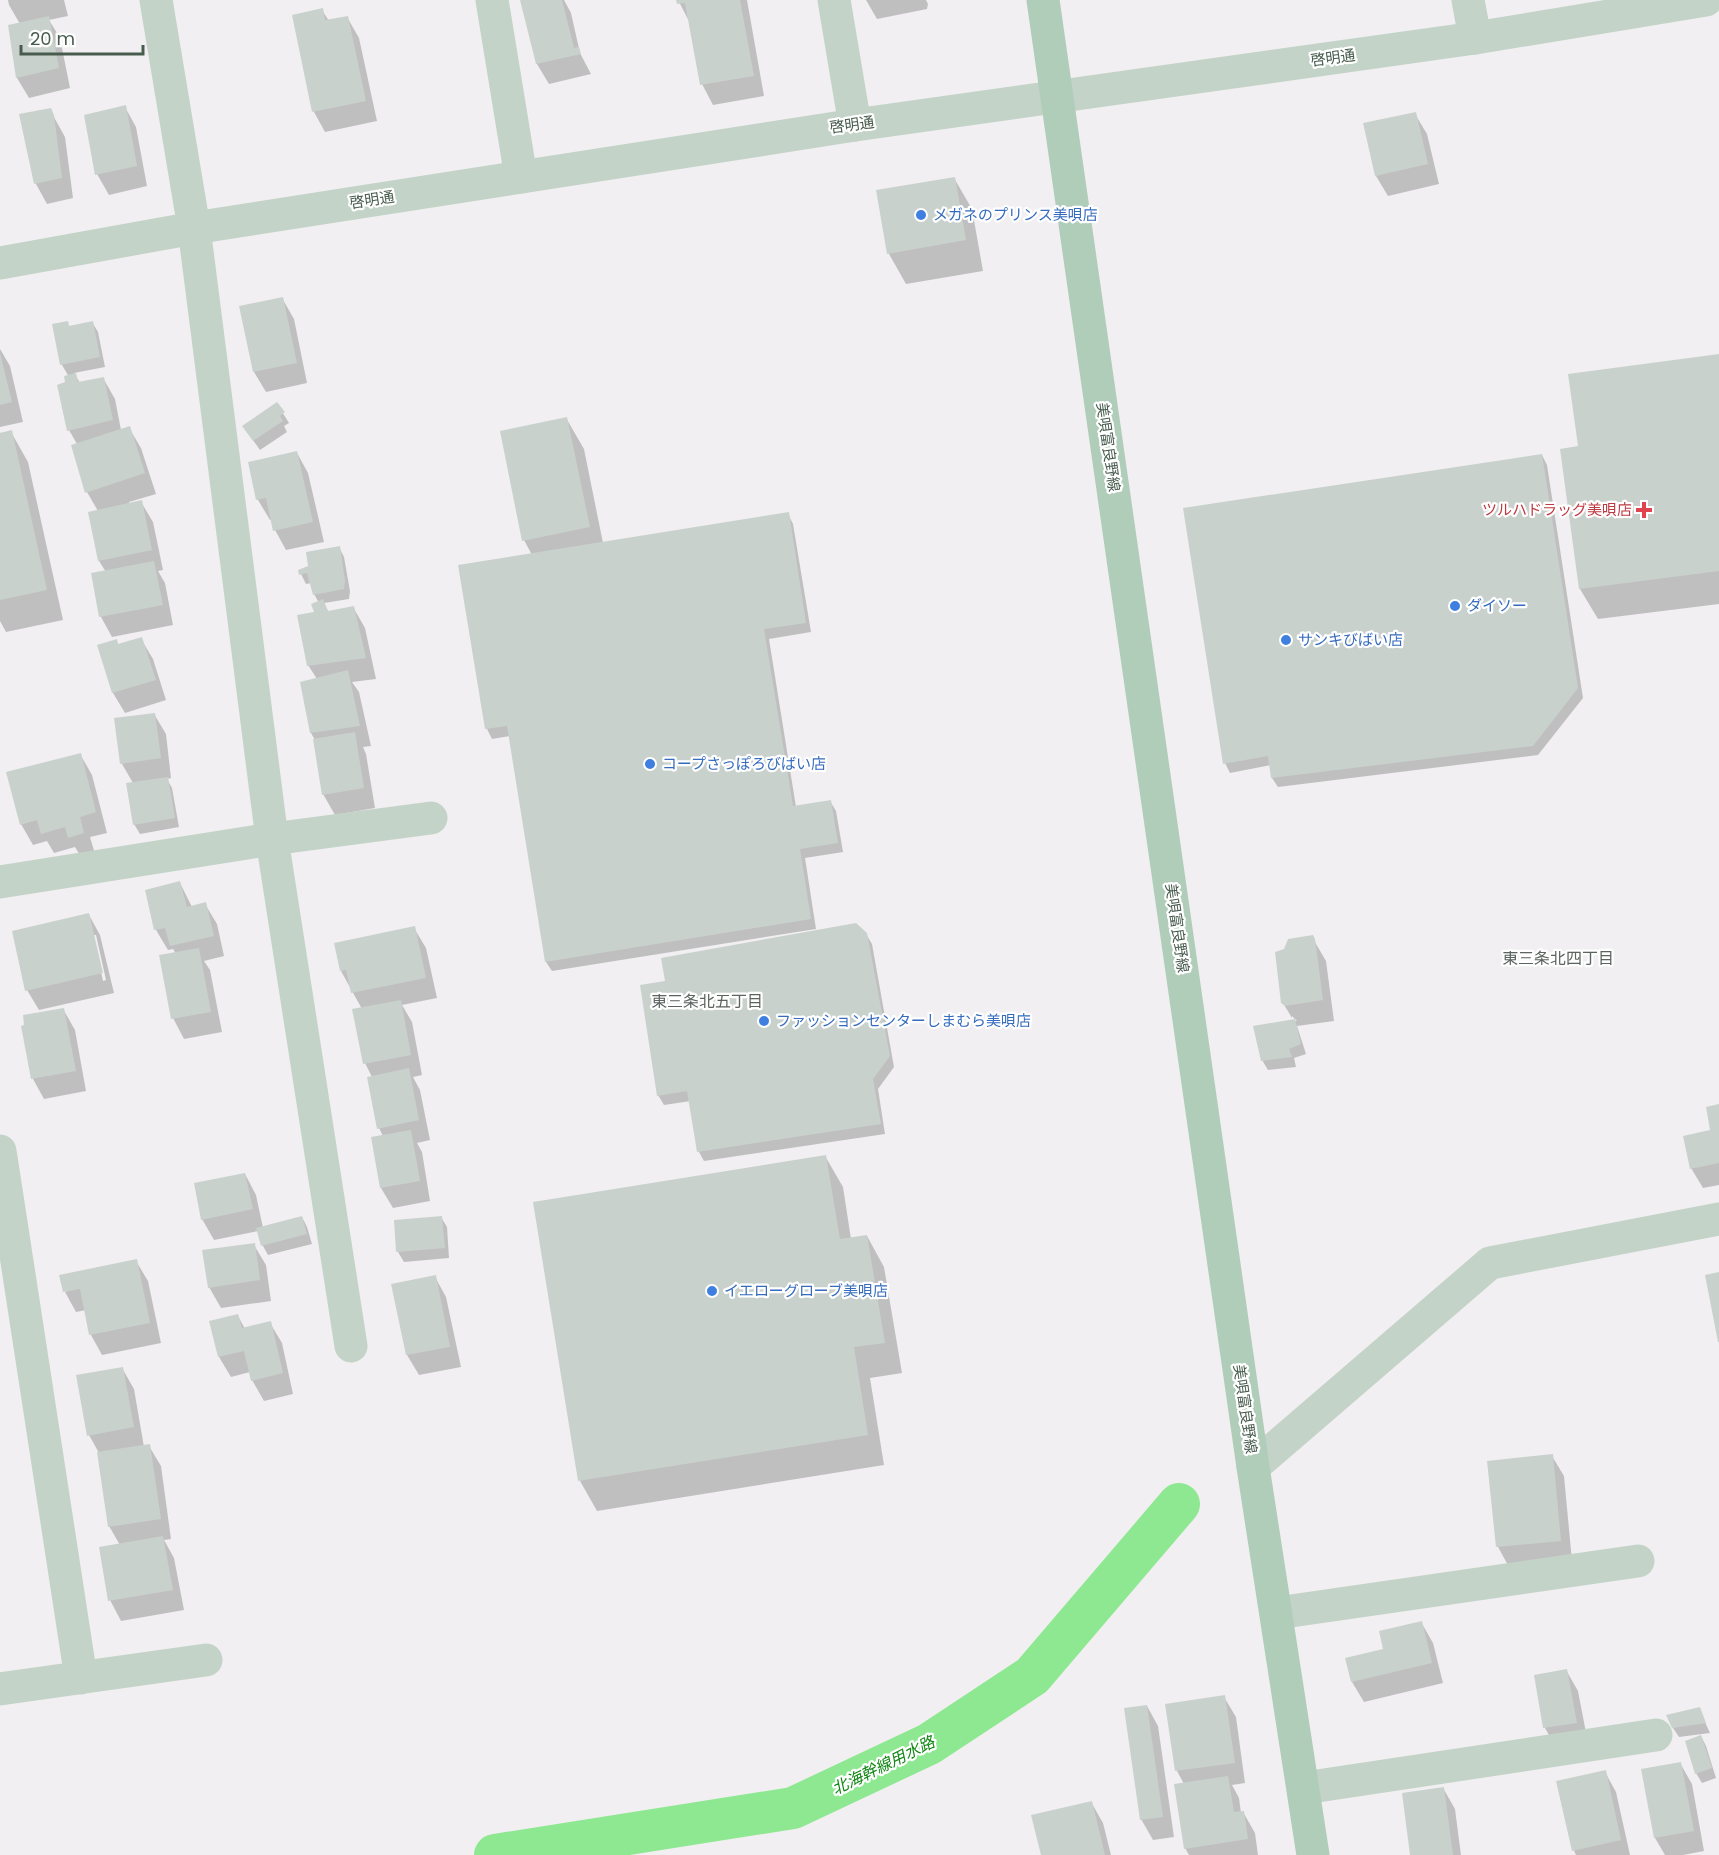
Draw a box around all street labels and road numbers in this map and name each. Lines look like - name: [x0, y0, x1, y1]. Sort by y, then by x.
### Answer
- street label: 啓明通: [1309, 44, 1357, 71]
- street label: 啓明通: [828, 111, 876, 138]
- street label: 啓明通: [348, 186, 396, 213]
- street label: 美唄富良野線: [1092, 401, 1125, 493]
- street label: 美唄富良野線: [1161, 882, 1194, 974]
- street label: 美唄富良野線: [1229, 1363, 1262, 1455]

